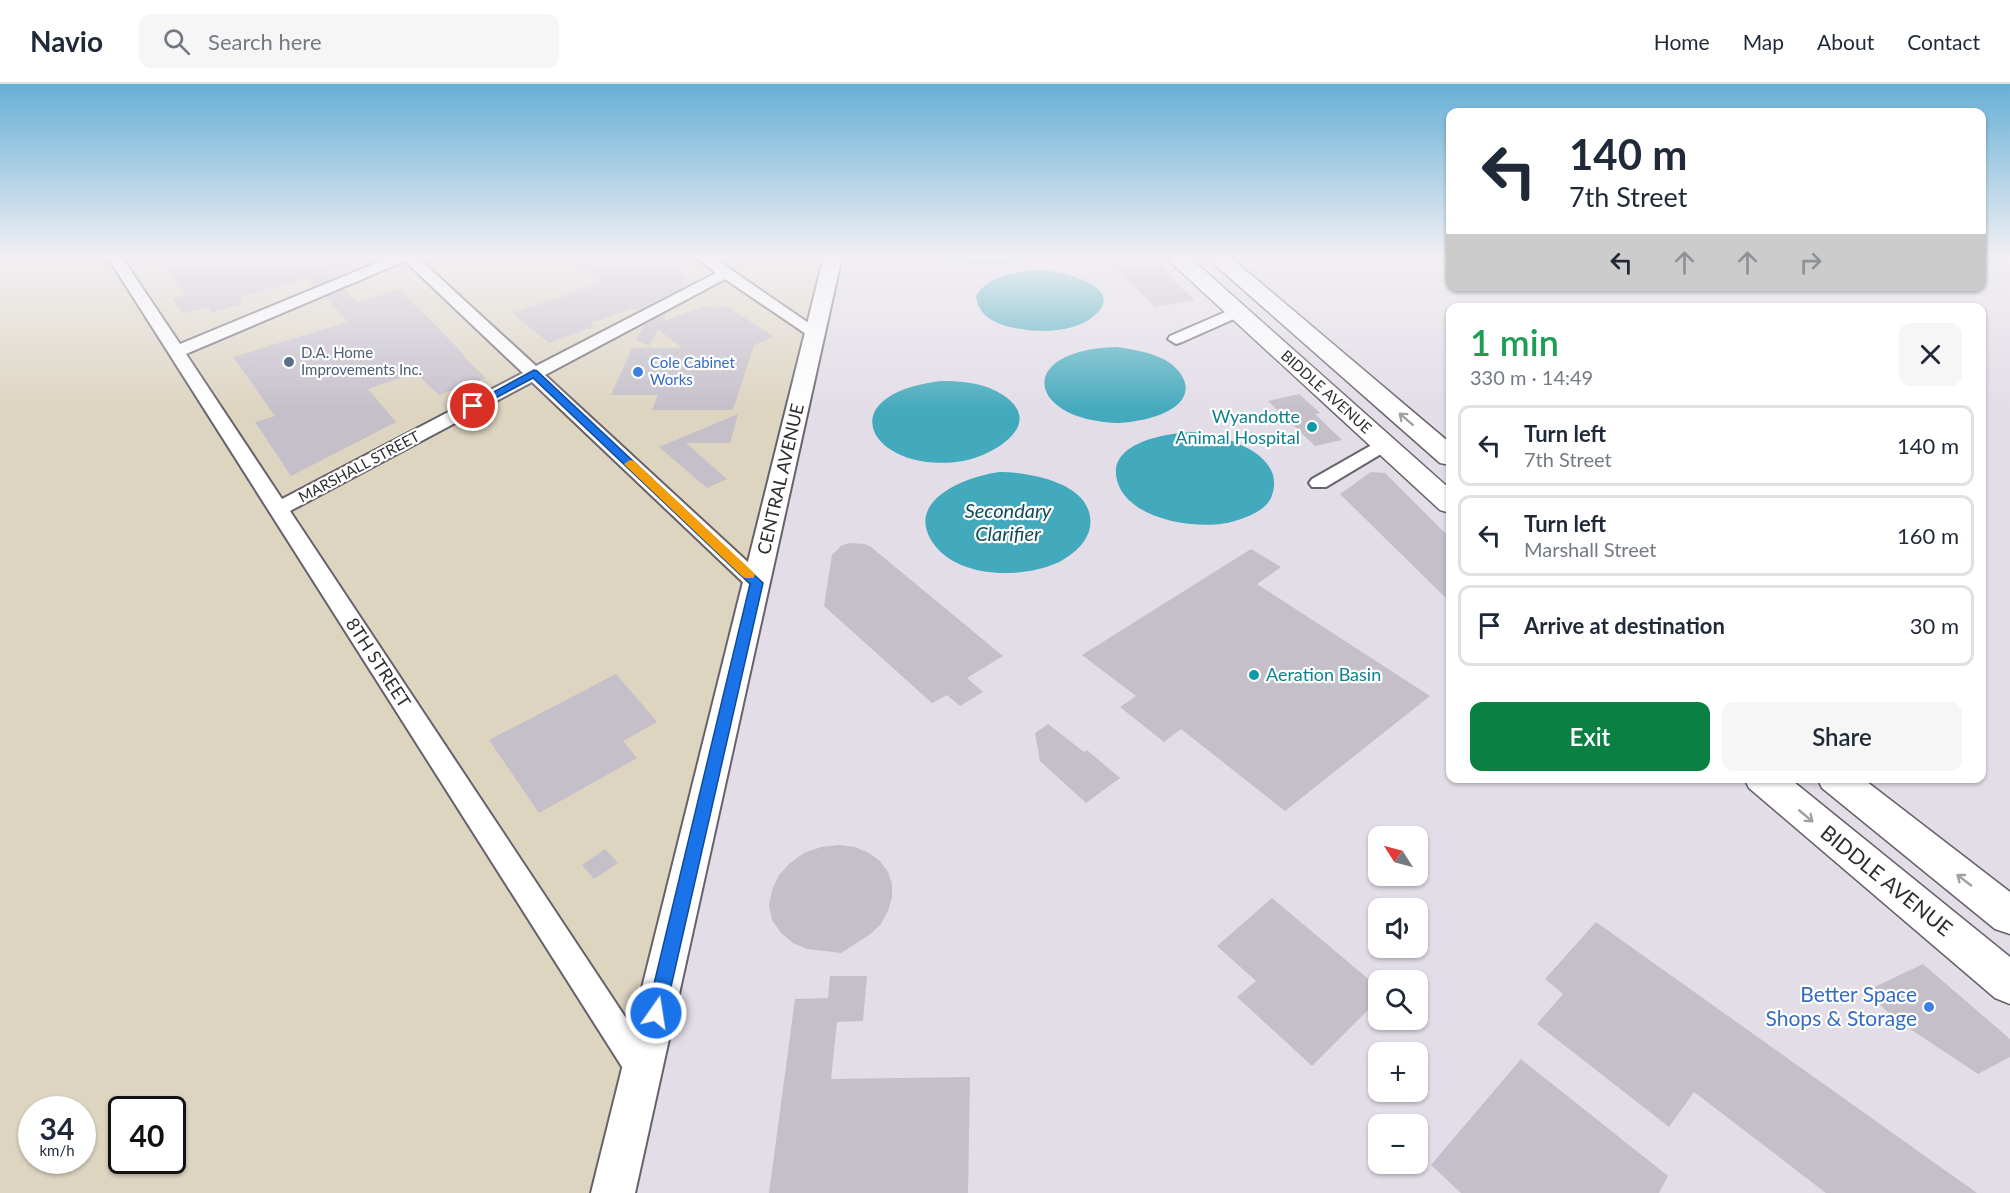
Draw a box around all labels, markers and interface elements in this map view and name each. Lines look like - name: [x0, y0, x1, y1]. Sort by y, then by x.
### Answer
- search box: [139, 14, 559, 68]
- text: Navio: [30, 24, 103, 58]
- icon: search: [160, 25, 193, 58]
- text: Search here: [208, 28, 322, 55]
- text: Home: [1654, 29, 1710, 54]
- text: Map: [1743, 29, 1784, 54]
- text: About: [1817, 29, 1874, 54]
- text: Contact: [1907, 29, 1980, 54]
- text: 140 m: [1569, 129, 1687, 179]
- icon: left: [1470, 132, 1548, 210]
- text: 7th Street: [1569, 180, 1687, 213]
- icon: left: [1605, 246, 1638, 279]
- icon: ahead: [1668, 246, 1701, 279]
- icon: ahead: [1731, 246, 1764, 279]
- icon: right: [1794, 246, 1827, 279]
- text: 1 min: [1470, 320, 1559, 364]
- button: close: [1899, 323, 1962, 386]
- place label: D.A. Home Improvements Inc.: [301, 343, 422, 378]
- street label: BIDDLE AVENUE: [1278, 346, 1376, 437]
- place label: Cole Cabinet Works: [650, 353, 735, 388]
- marker: D.A. Home Improvements Inc.: [282, 355, 296, 369]
- marker: Cole Cabinet Works: [631, 365, 645, 379]
- text: 330 m · 14:49: [1470, 365, 1593, 389]
- pin: [447, 380, 498, 431]
- icon: arrive: [456, 389, 489, 422]
- street label: CENTRAL AVENUE: [752, 401, 808, 556]
- place label: Wyandotte Animal Hospital: [1175, 405, 1300, 448]
- one-way arrow: [1399, 412, 1414, 426]
- marker: Wyandotte Animal Hospital: [1305, 420, 1319, 434]
- text: Turn left: [1524, 420, 1606, 447]
- street label: MARSHALL STREET: [295, 427, 422, 506]
- icon: left: [1473, 429, 1506, 462]
- text: 140 m: [1897, 432, 1959, 459]
- text: 7th Street: [1524, 447, 1612, 471]
- water label: Secondary Clarifier: [965, 498, 1052, 545]
- text: Turn left: [1524, 510, 1606, 537]
- icon: left: [1473, 519, 1506, 552]
- text: 160 m: [1897, 522, 1959, 549]
- text: Marshall Street: [1524, 537, 1656, 561]
- icon: arrive: [1473, 609, 1506, 642]
- text: Arrive at destination: [1524, 612, 1725, 639]
- text: 30 m: [1910, 612, 1959, 639]
- street label: 8TH STREET: [342, 613, 416, 712]
- place label: Aeration Basin: [1266, 663, 1381, 685]
- marker: Aeration Basin: [1247, 668, 1261, 682]
- button: Exit: [1470, 702, 1710, 771]
- button: Share: [1722, 702, 1962, 771]
- one-way arrow: [1798, 810, 1814, 823]
- street label: BIDDLE AVENUE: [1816, 819, 1958, 941]
- north arrow: [1368, 826, 1428, 886]
- map controls: [1368, 826, 1428, 1174]
- one-way arrow: [1956, 874, 1972, 887]
- button: sound: [1368, 898, 1428, 958]
- button: search: [1368, 970, 1428, 1030]
- position arrow: [624, 981, 688, 1045]
- place label: Better Space Shops & Storage: [1766, 981, 1917, 1030]
- marker: Better Space Shops & Storage: [1922, 1000, 1936, 1014]
- button: +: [1368, 1042, 1428, 1102]
- speed limit sign: 40: [108, 1096, 186, 1174]
- text: 34: [40, 1110, 74, 1146]
- button: −: [1368, 1114, 1428, 1174]
- text: km/h: [39, 1141, 75, 1159]

